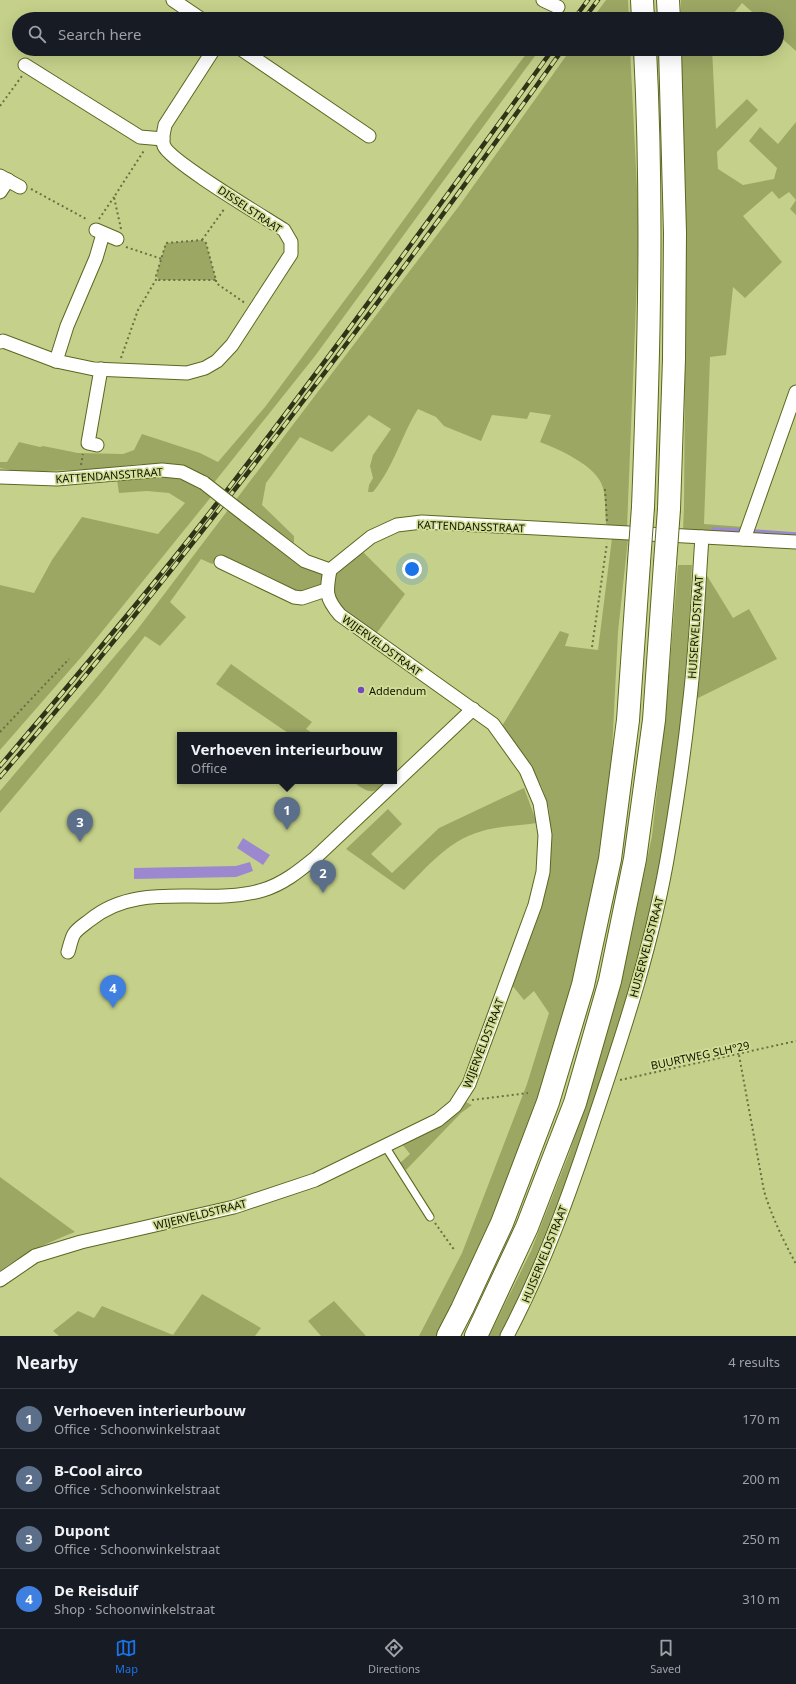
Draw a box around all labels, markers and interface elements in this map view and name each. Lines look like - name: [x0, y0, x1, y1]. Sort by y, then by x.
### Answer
- search box: [12, 12, 784, 56]
- icon: search: [26, 23, 48, 45]
- text: Search here: [58, 24, 141, 44]
- street label: DISSELSTRAAT: [215, 182, 285, 236]
- street label: KATTENDANSSTRAAT: [55, 464, 163, 486]
- street label: KATTENDANSSTRAAT: [417, 517, 525, 535]
- your location: [402, 559, 422, 579]
- street label: HUISERVELDSTRAAT: [684, 575, 706, 679]
- street label: WIJERVELDSTRAAT: [339, 611, 425, 679]
- place label: Addendum: [369, 683, 426, 698]
- marker: Addendum: [356, 685, 366, 695]
- popup: [177, 732, 397, 784]
- text: Verhoeven interieurbouw: [191, 739, 383, 759]
- text: Office: [191, 759, 227, 777]
- pin: 1: [274, 797, 300, 830]
- pin: 3: [67, 809, 93, 842]
- pin: 2: [310, 860, 336, 893]
- street label: HUISERVELDSTRAAT: [625, 895, 667, 999]
- pin: 4: [100, 975, 126, 1008]
- street label: WIJERVELDSTRAAT: [459, 996, 507, 1090]
- street label: BUURTWEG SLH°29: [649, 1037, 751, 1073]
- street label: WIJERVELDSTRAAT: [152, 1195, 248, 1233]
- street label: HUISERVELDSTRAAT: [518, 1203, 570, 1305]
- text: Nearby: [16, 1351, 78, 1374]
- text: 4 results: [728, 1353, 780, 1371]
- text: Verhoeven interieurbouw: [54, 1400, 246, 1420]
- text: 1: [25, 1410, 33, 1428]
- text: 170 m: [742, 1410, 780, 1428]
- text: Office · Schoonwinkelstraat: [54, 1420, 220, 1438]
- text: B-Cool airco: [54, 1460, 143, 1480]
- text: 2: [25, 1470, 33, 1488]
- text: 200 m: [742, 1470, 780, 1488]
- text: Office · Schoonwinkelstraat: [54, 1480, 220, 1498]
- text: Dupont: [54, 1520, 110, 1540]
- text: 3: [25, 1530, 33, 1548]
- text: 250 m: [742, 1530, 780, 1548]
- text: Office · Schoonwinkelstraat: [54, 1540, 220, 1558]
- text: De Reisduif: [54, 1580, 138, 1600]
- text: 4: [25, 1590, 33, 1608]
- text: 310 m: [742, 1590, 780, 1608]
- text: Shop · Schoonwinkelstraat: [54, 1600, 215, 1618]
- tab: Map: [115, 1637, 138, 1676]
- tab: Directions: [368, 1637, 420, 1676]
- tab: Saved: [650, 1637, 681, 1676]

